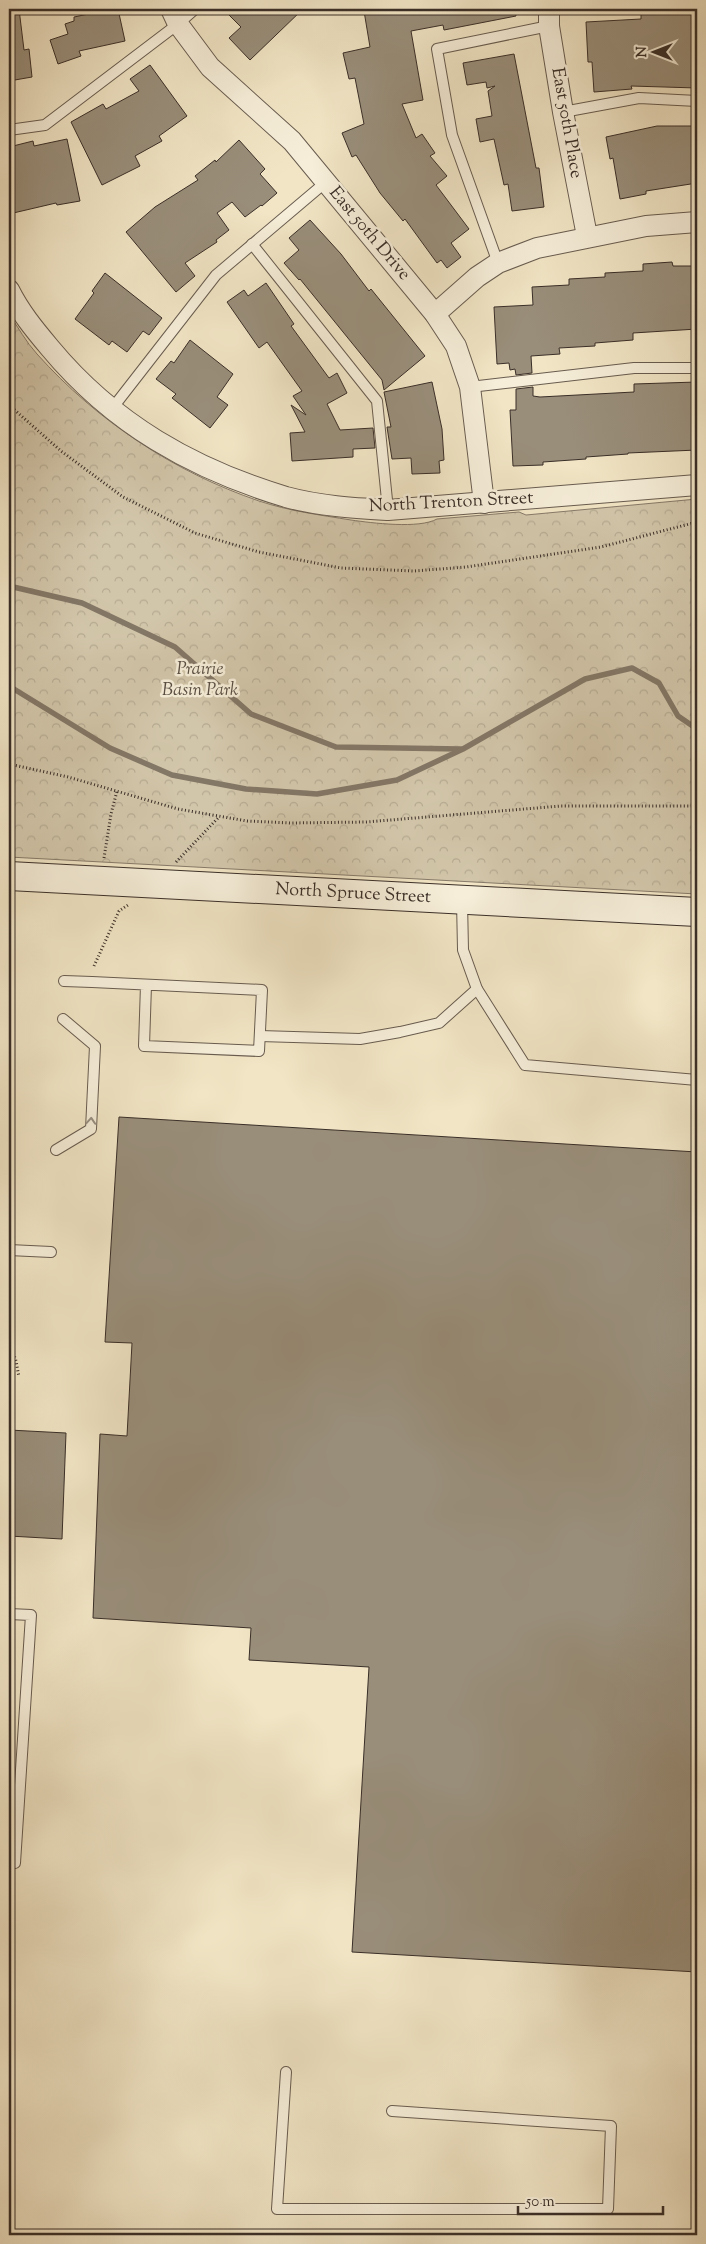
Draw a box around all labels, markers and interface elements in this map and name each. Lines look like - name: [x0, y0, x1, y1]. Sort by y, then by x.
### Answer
- north arrow: [628, 28, 678, 78]
- text: N: [633, 46, 653, 58]
- street label: East 50th Place: [543, 66, 589, 180]
- street label: East 50th Drive: [322, 181, 416, 287]
- street label: North Trenton Street: [368, 486, 534, 520]
- park label: Prairie Basin Park: [162, 657, 238, 704]
- street label: North Spruce Street: [274, 877, 432, 911]
- one-way arrow: [86, 1116, 97, 1124]
- scale bar: [518, 2184, 664, 2216]
- text: 50 m: [525, 2192, 555, 2213]

